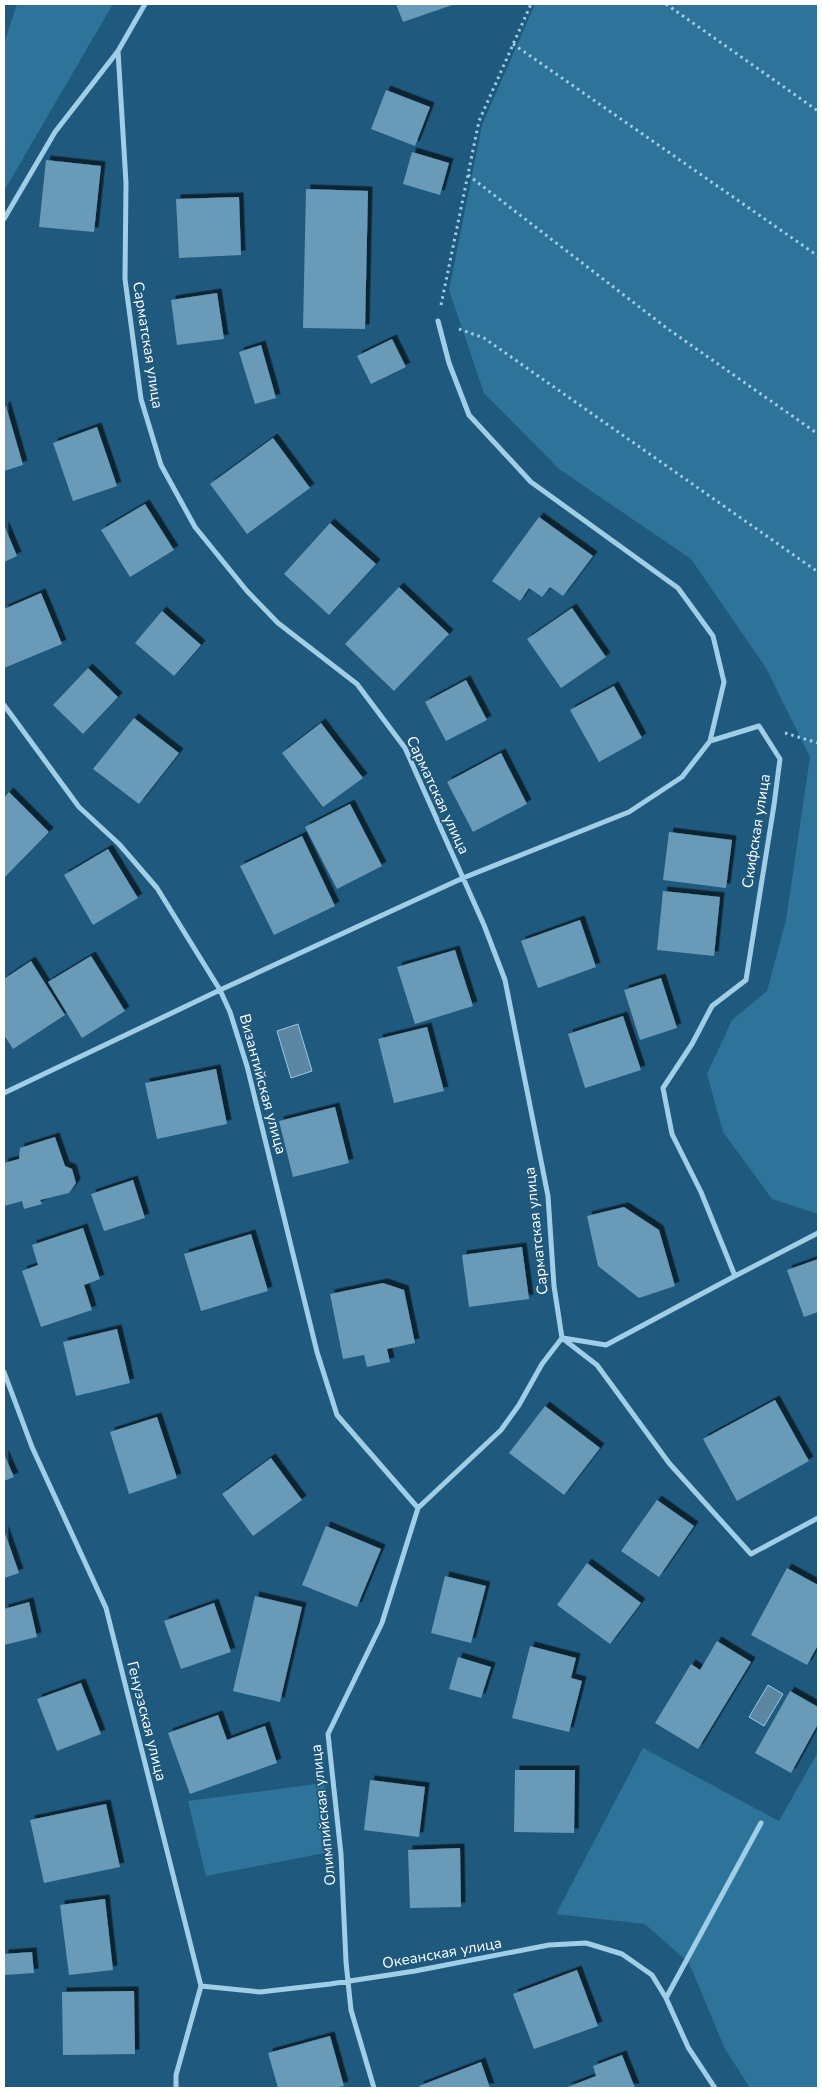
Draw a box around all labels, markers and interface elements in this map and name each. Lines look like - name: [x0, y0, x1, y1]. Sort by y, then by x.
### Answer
- street label: Сарматская улица: [128, 280, 168, 410]
- street label: Сарматская улица: [402, 733, 474, 857]
- street label: Скифская улица: [737, 772, 775, 890]
- street label: Византийская улица: [235, 1012, 291, 1156]
- street label: Сарматская улица: [519, 1166, 553, 1296]
- street label: Генуэзская улица: [122, 1659, 172, 1783]
- street label: Олимпийская улица: [306, 1743, 340, 1887]
- street label: Океанская улица: [381, 1933, 503, 1973]

